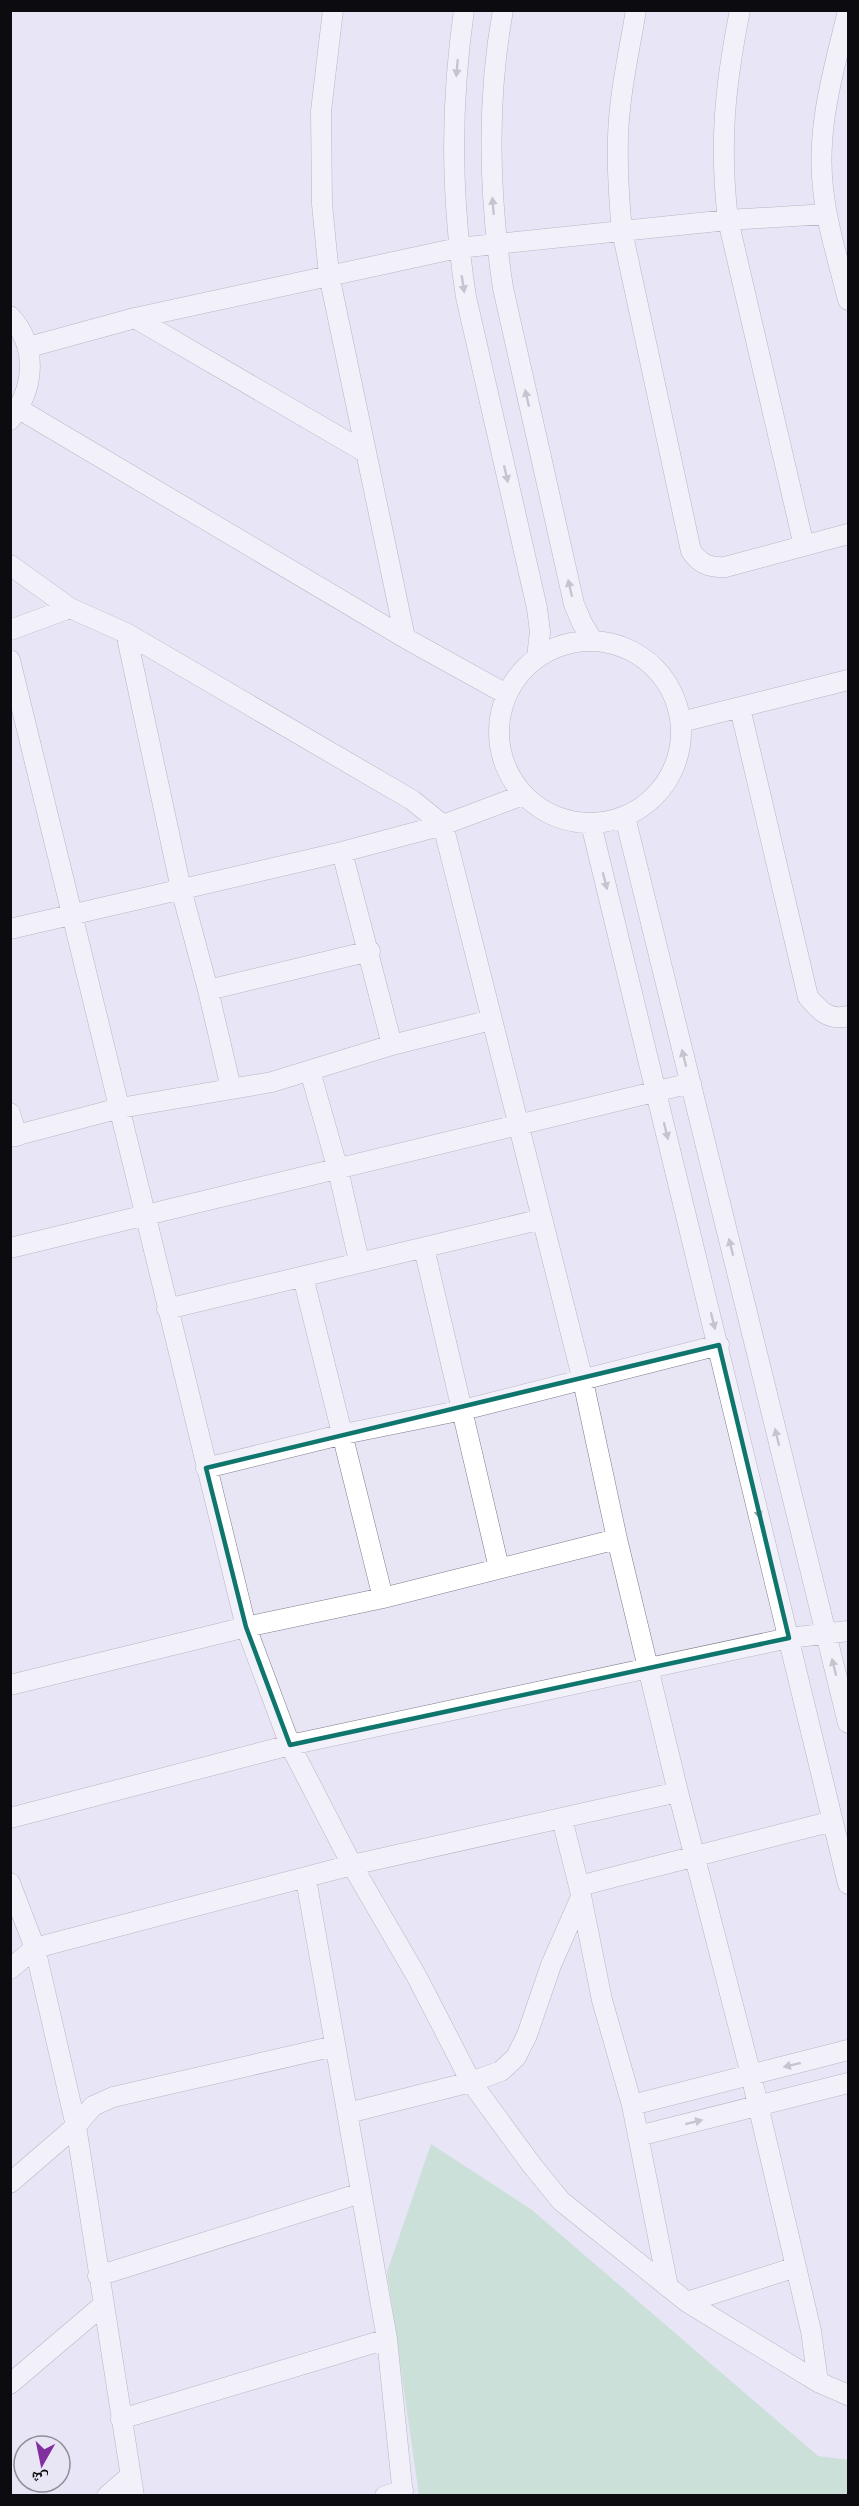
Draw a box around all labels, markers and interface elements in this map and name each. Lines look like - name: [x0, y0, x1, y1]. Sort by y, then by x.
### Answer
- one-way arrow: [452, 59, 462, 78]
- one-way arrow: [488, 197, 497, 216]
- one-way arrow: [459, 274, 468, 293]
- one-way arrow: [522, 388, 532, 407]
- one-way arrow: [502, 465, 512, 483]
- one-way arrow: [565, 579, 575, 597]
- one-way arrow: [600, 872, 610, 890]
- one-way arrow: [679, 1049, 689, 1067]
- one-way arrow: [662, 1122, 672, 1141]
- one-way arrow: [725, 1238, 735, 1256]
- one-way arrow: [708, 1312, 718, 1330]
- one-way arrow: [772, 1427, 782, 1446]
- one-way arrow: [754, 1501, 764, 1520]
- one-way arrow: [829, 1657, 839, 1676]
- one-way arrow: [783, 2060, 801, 2070]
- one-way arrow: [685, 2117, 704, 2127]
- north arrow: [12, 2434, 72, 2494]
- text: ش: [30, 2468, 50, 2489]

